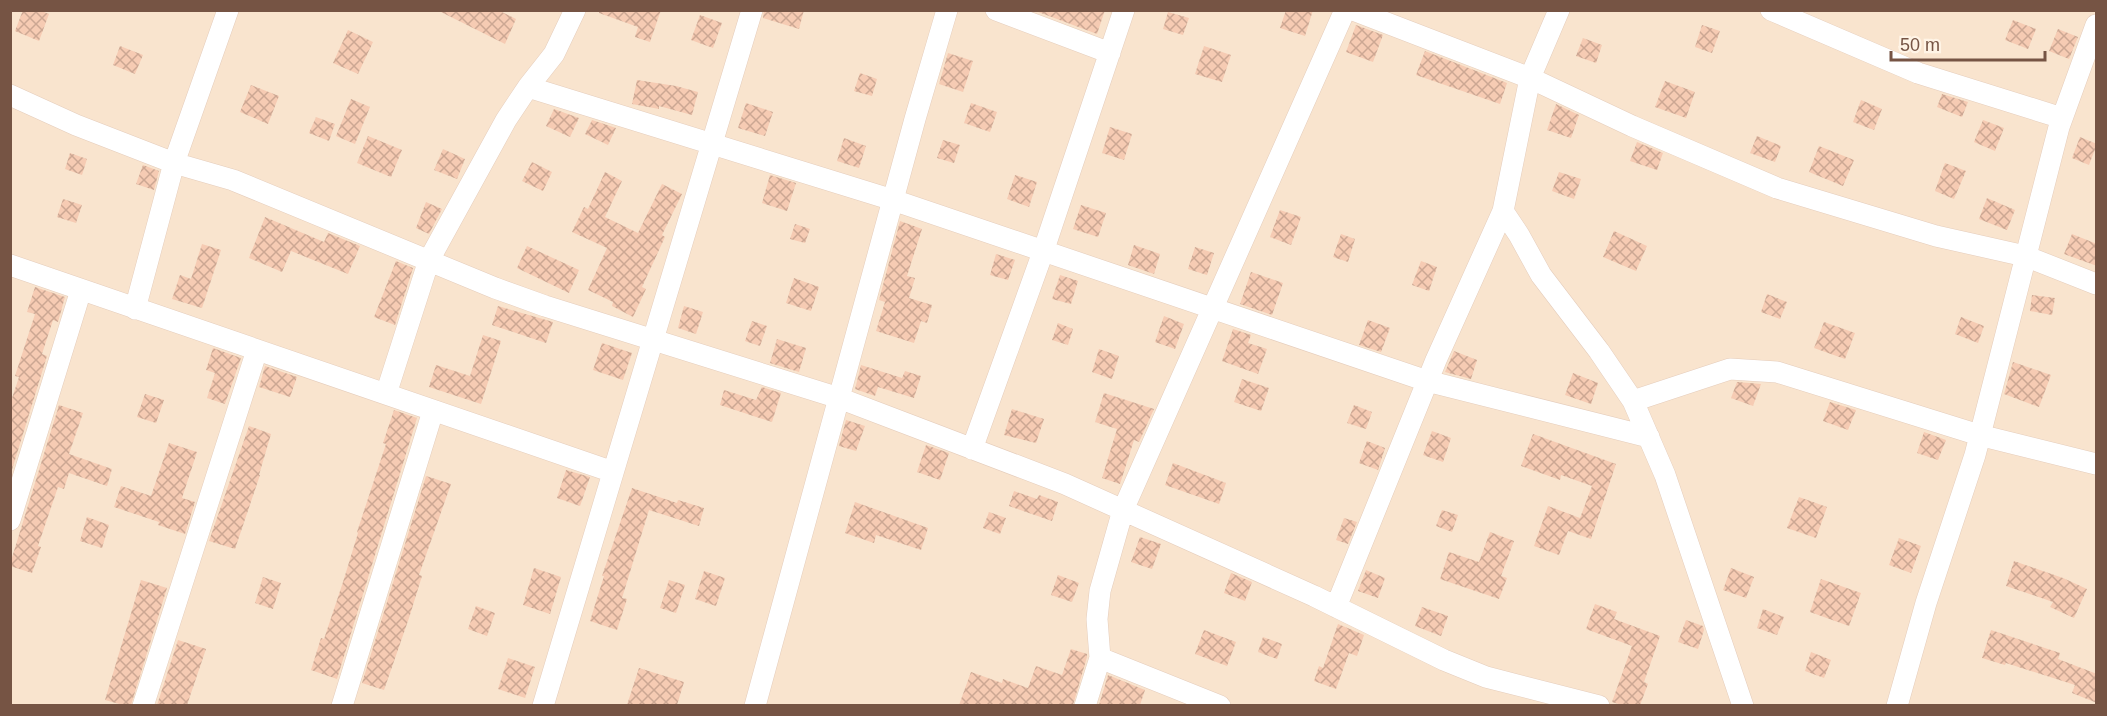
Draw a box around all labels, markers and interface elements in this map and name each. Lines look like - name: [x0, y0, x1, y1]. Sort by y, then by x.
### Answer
- scale bar: [1891, 24, 2046, 62]
- text: 50 m: [1900, 35, 1940, 55]

